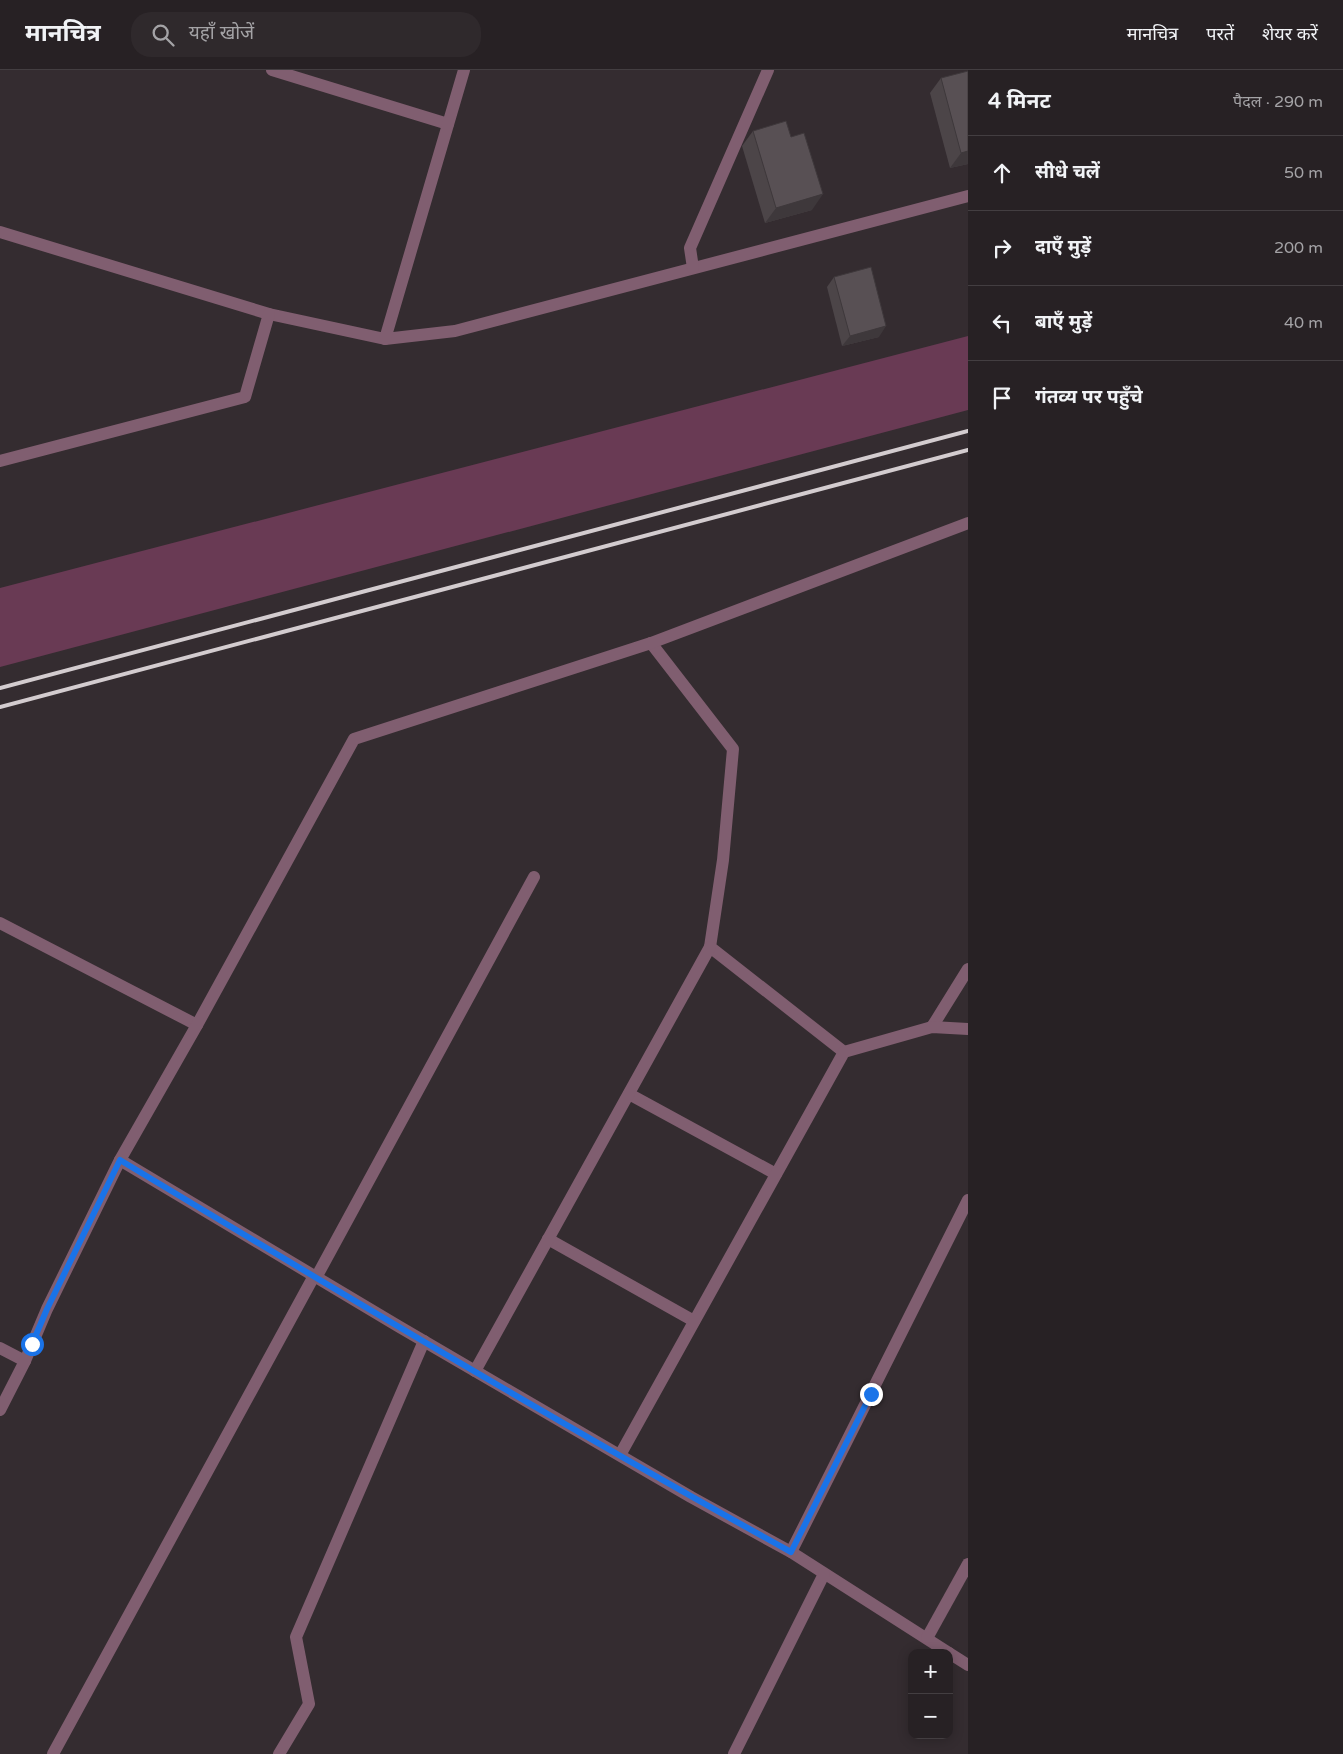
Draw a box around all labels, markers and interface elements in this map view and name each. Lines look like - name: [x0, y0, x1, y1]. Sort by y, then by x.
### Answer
- search box: [131, 12, 481, 57]
- text: मानचित्र: [25, 19, 101, 48]
- icon: search: [149, 21, 177, 49]
- text: यहाँ खोजें: [189, 22, 254, 44]
- text: मानचित्र: [1127, 23, 1178, 45]
- text: परतें: [1206, 23, 1234, 45]
- text: शेयर करें: [1262, 23, 1318, 45]
- text: 4 मिनट: [988, 89, 1051, 114]
- text: पैदल · 290 m: [1233, 92, 1323, 112]
- icon: ahead: [988, 159, 1016, 187]
- text: सीधे चलें: [1035, 161, 1100, 183]
- text: 50 m: [1284, 163, 1323, 183]
- icon: right: [988, 234, 1016, 262]
- text: दाएँ मुड़ें: [1035, 236, 1091, 258]
- text: 200 m: [1274, 238, 1323, 258]
- icon: left: [988, 309, 1016, 337]
- text: बाएँ मुड़ें: [1035, 311, 1092, 333]
- text: 40 m: [1284, 313, 1323, 333]
- icon: arrive: [988, 384, 1016, 412]
- text: गंतव्य पर पहुँचे: [1035, 386, 1143, 408]
- route start: [21, 1333, 44, 1356]
- route end: [860, 1383, 883, 1406]
- map controls: [908, 1649, 953, 1739]
- button: +: [908, 1649, 953, 1694]
- button: −: [908, 1694, 953, 1739]

